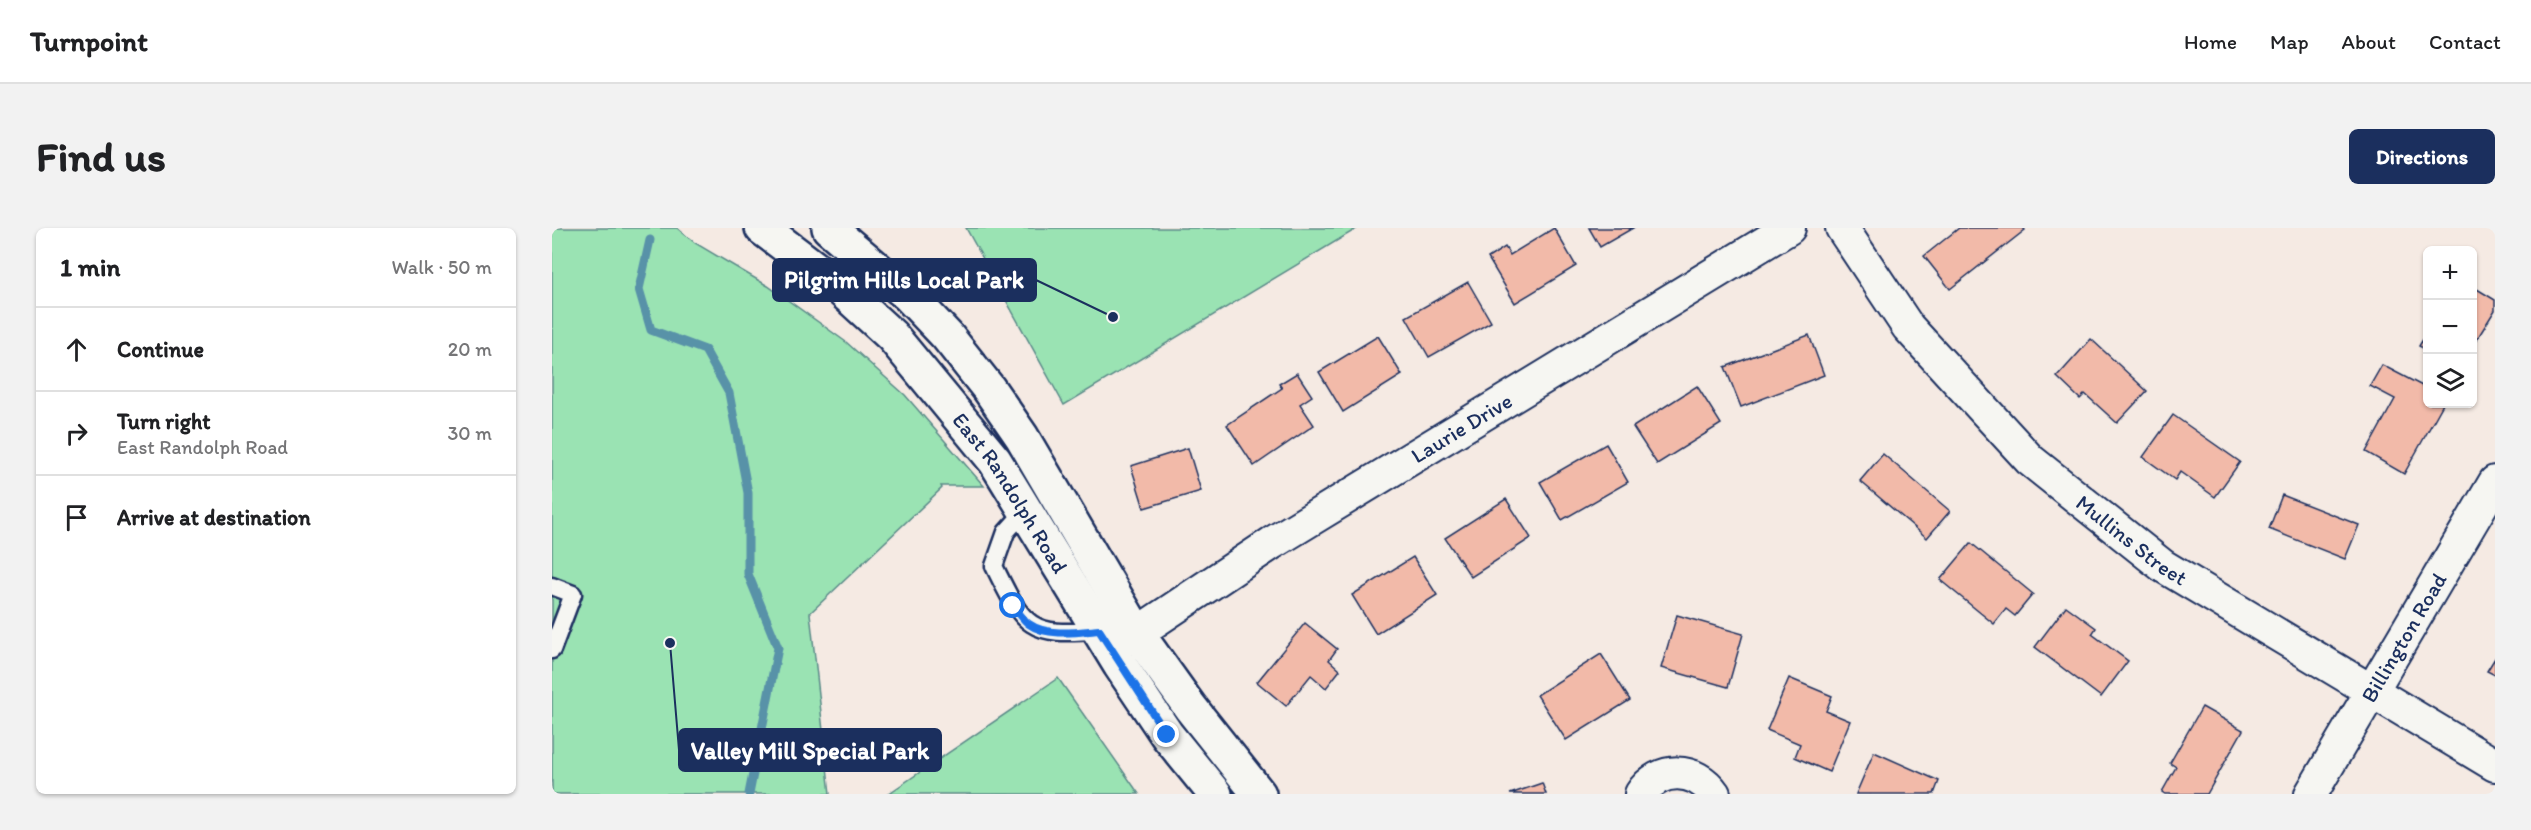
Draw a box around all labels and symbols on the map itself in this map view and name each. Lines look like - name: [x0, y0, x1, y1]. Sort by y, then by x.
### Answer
- callout: Pilgrim Hills Local Park: [773, 259, 1036, 301]
- text: Pilgrim Hills Local Park: [784, 265, 1025, 295]
- street label: Laurie Drive: [1406, 387, 1517, 469]
- street label: East Randolph Road: [947, 407, 1074, 578]
- street label: Mullins Street: [2071, 489, 2192, 591]
- street label: Billington Road: [2355, 567, 2452, 707]
- route start: [999, 592, 1025, 618]
- route end: [1153, 721, 1179, 747]
- callout: Valley Mill Special Park: [679, 729, 941, 771]
- text: Valley Mill Special Park: [691, 736, 930, 766]

